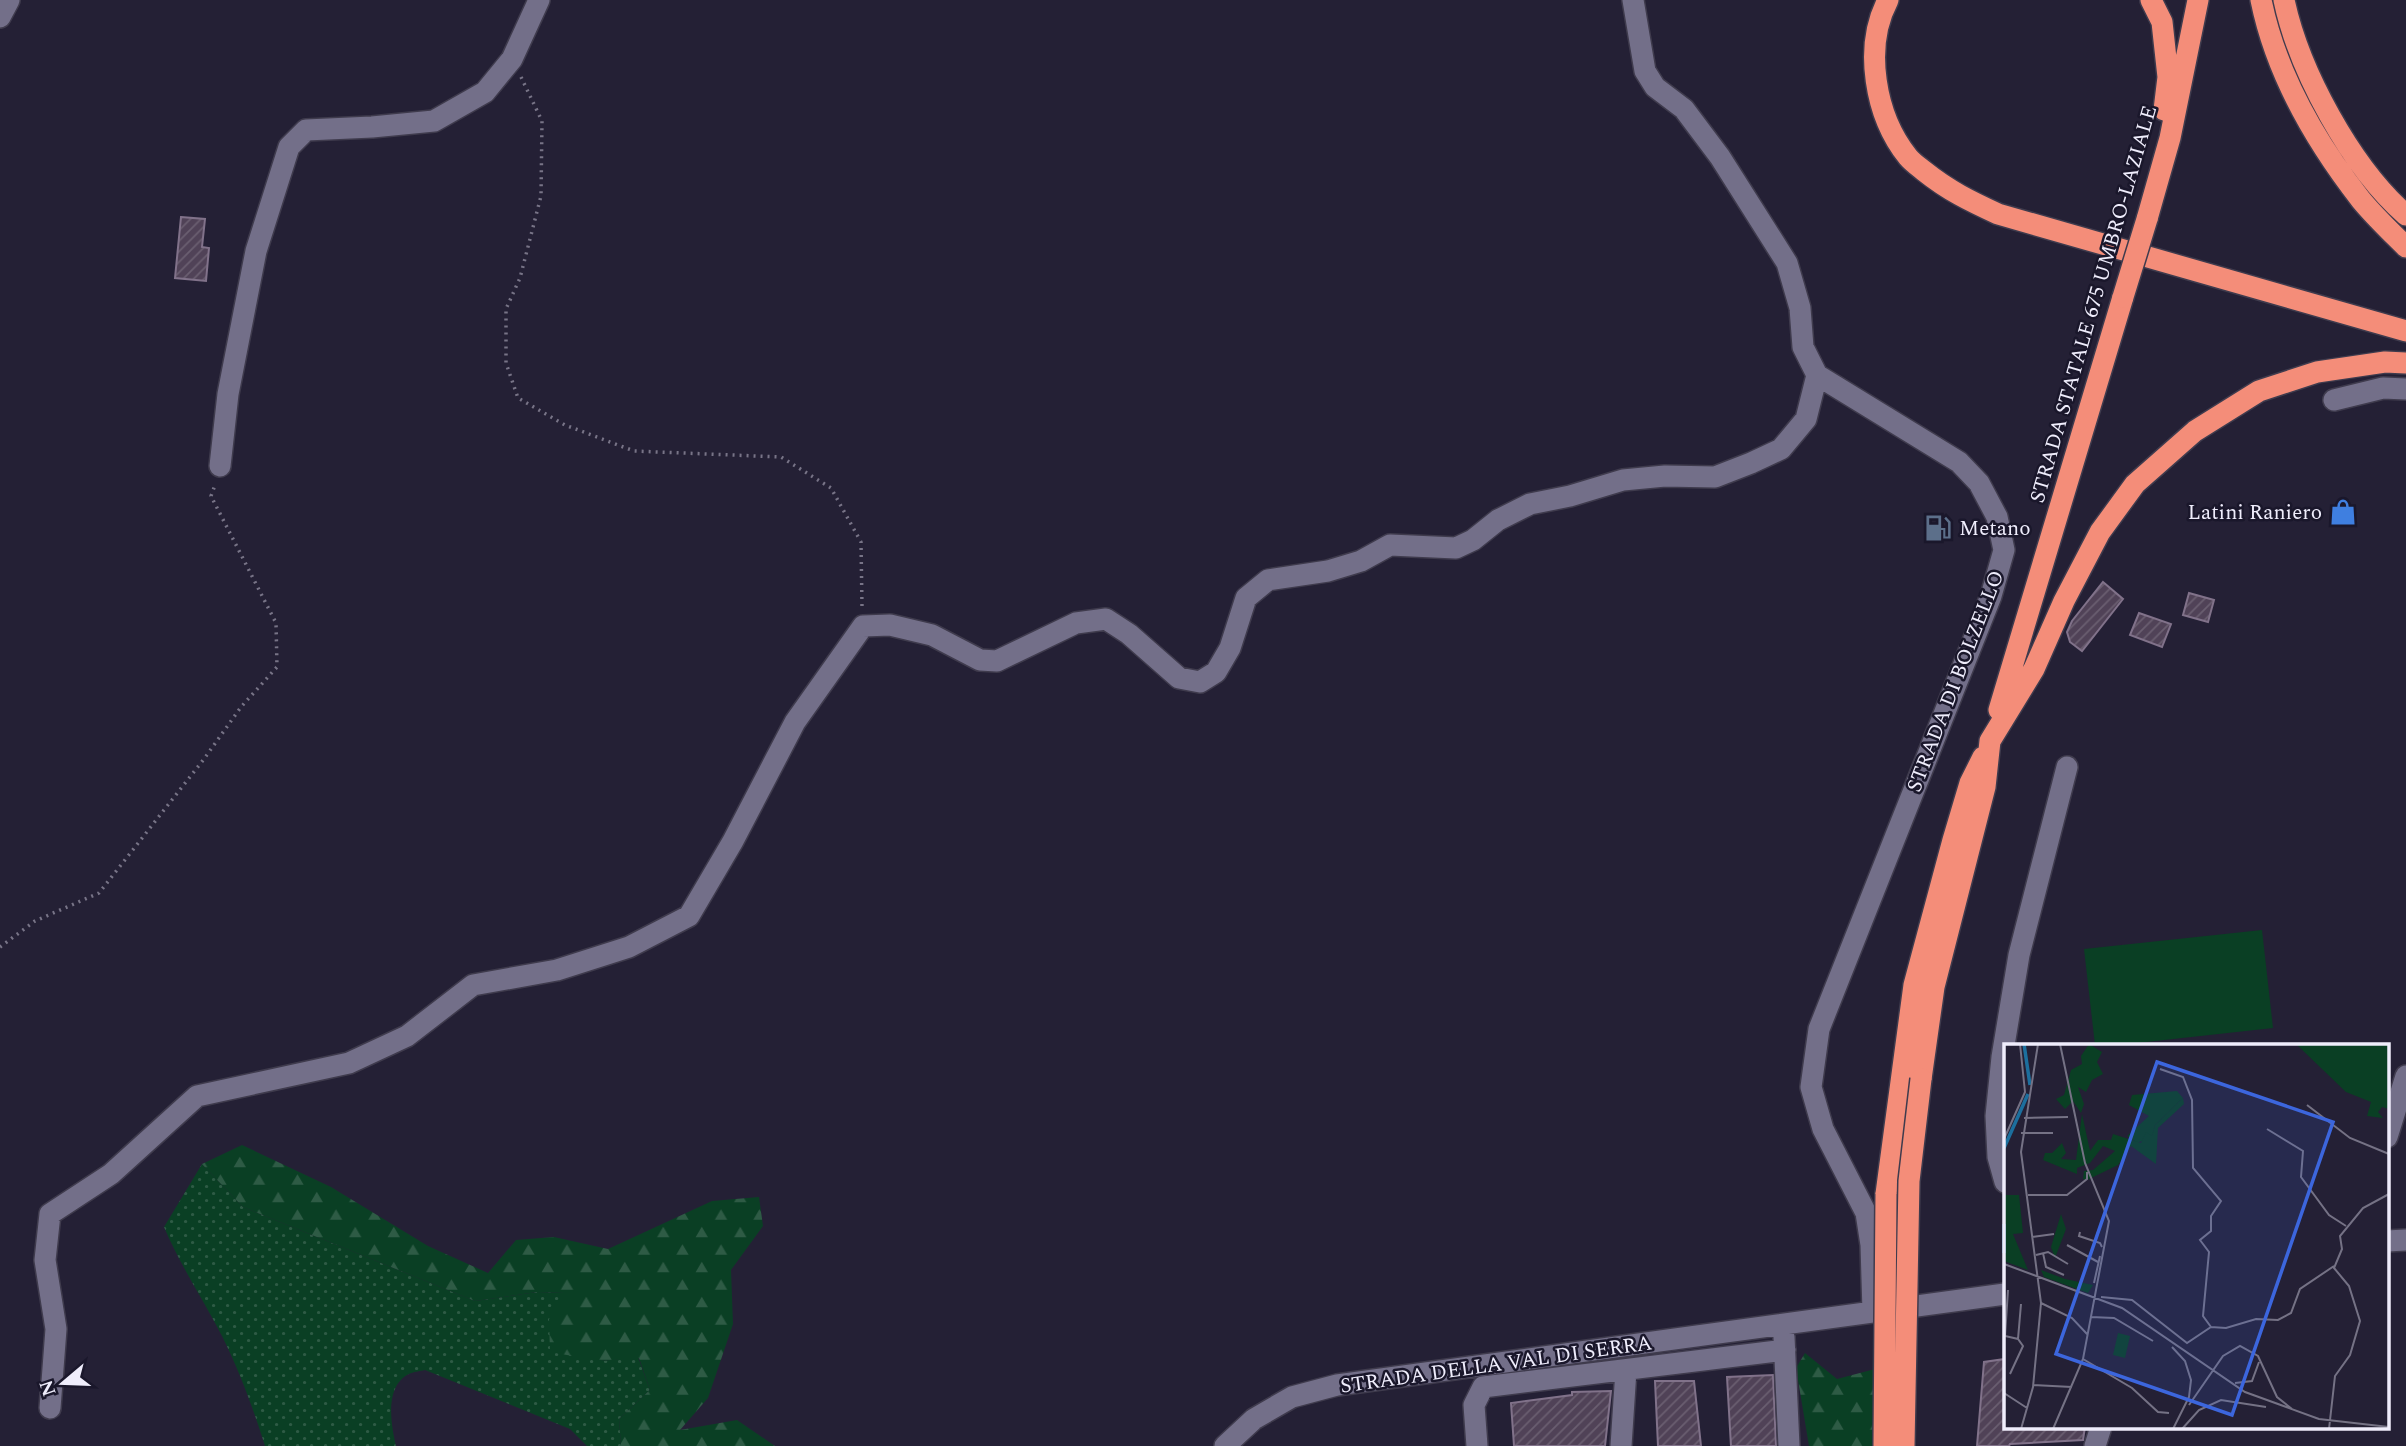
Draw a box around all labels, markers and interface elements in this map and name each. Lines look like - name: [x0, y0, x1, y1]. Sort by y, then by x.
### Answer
- street label: STRADA STATALE 675 UMBRO-LAZIALE: [2022, 102, 2166, 507]
- place label: Latini Raniero: [2188, 497, 2322, 529]
- shop icon: Latini Raniero: [2328, 497, 2358, 527]
- fuel station icon: Metano: [1923, 513, 1953, 543]
- place label: Metano: [1959, 513, 2031, 545]
- street label: STRADA DI BOLZELLO: [1899, 566, 2013, 797]
- inset map: [2004, 1044, 2388, 1428]
- street label: STRADA DELLA VAL DI SERRA: [1338, 1327, 1654, 1403]
- north arrow: [28, 1348, 98, 1418]
- text: N: [32, 1376, 65, 1400]

